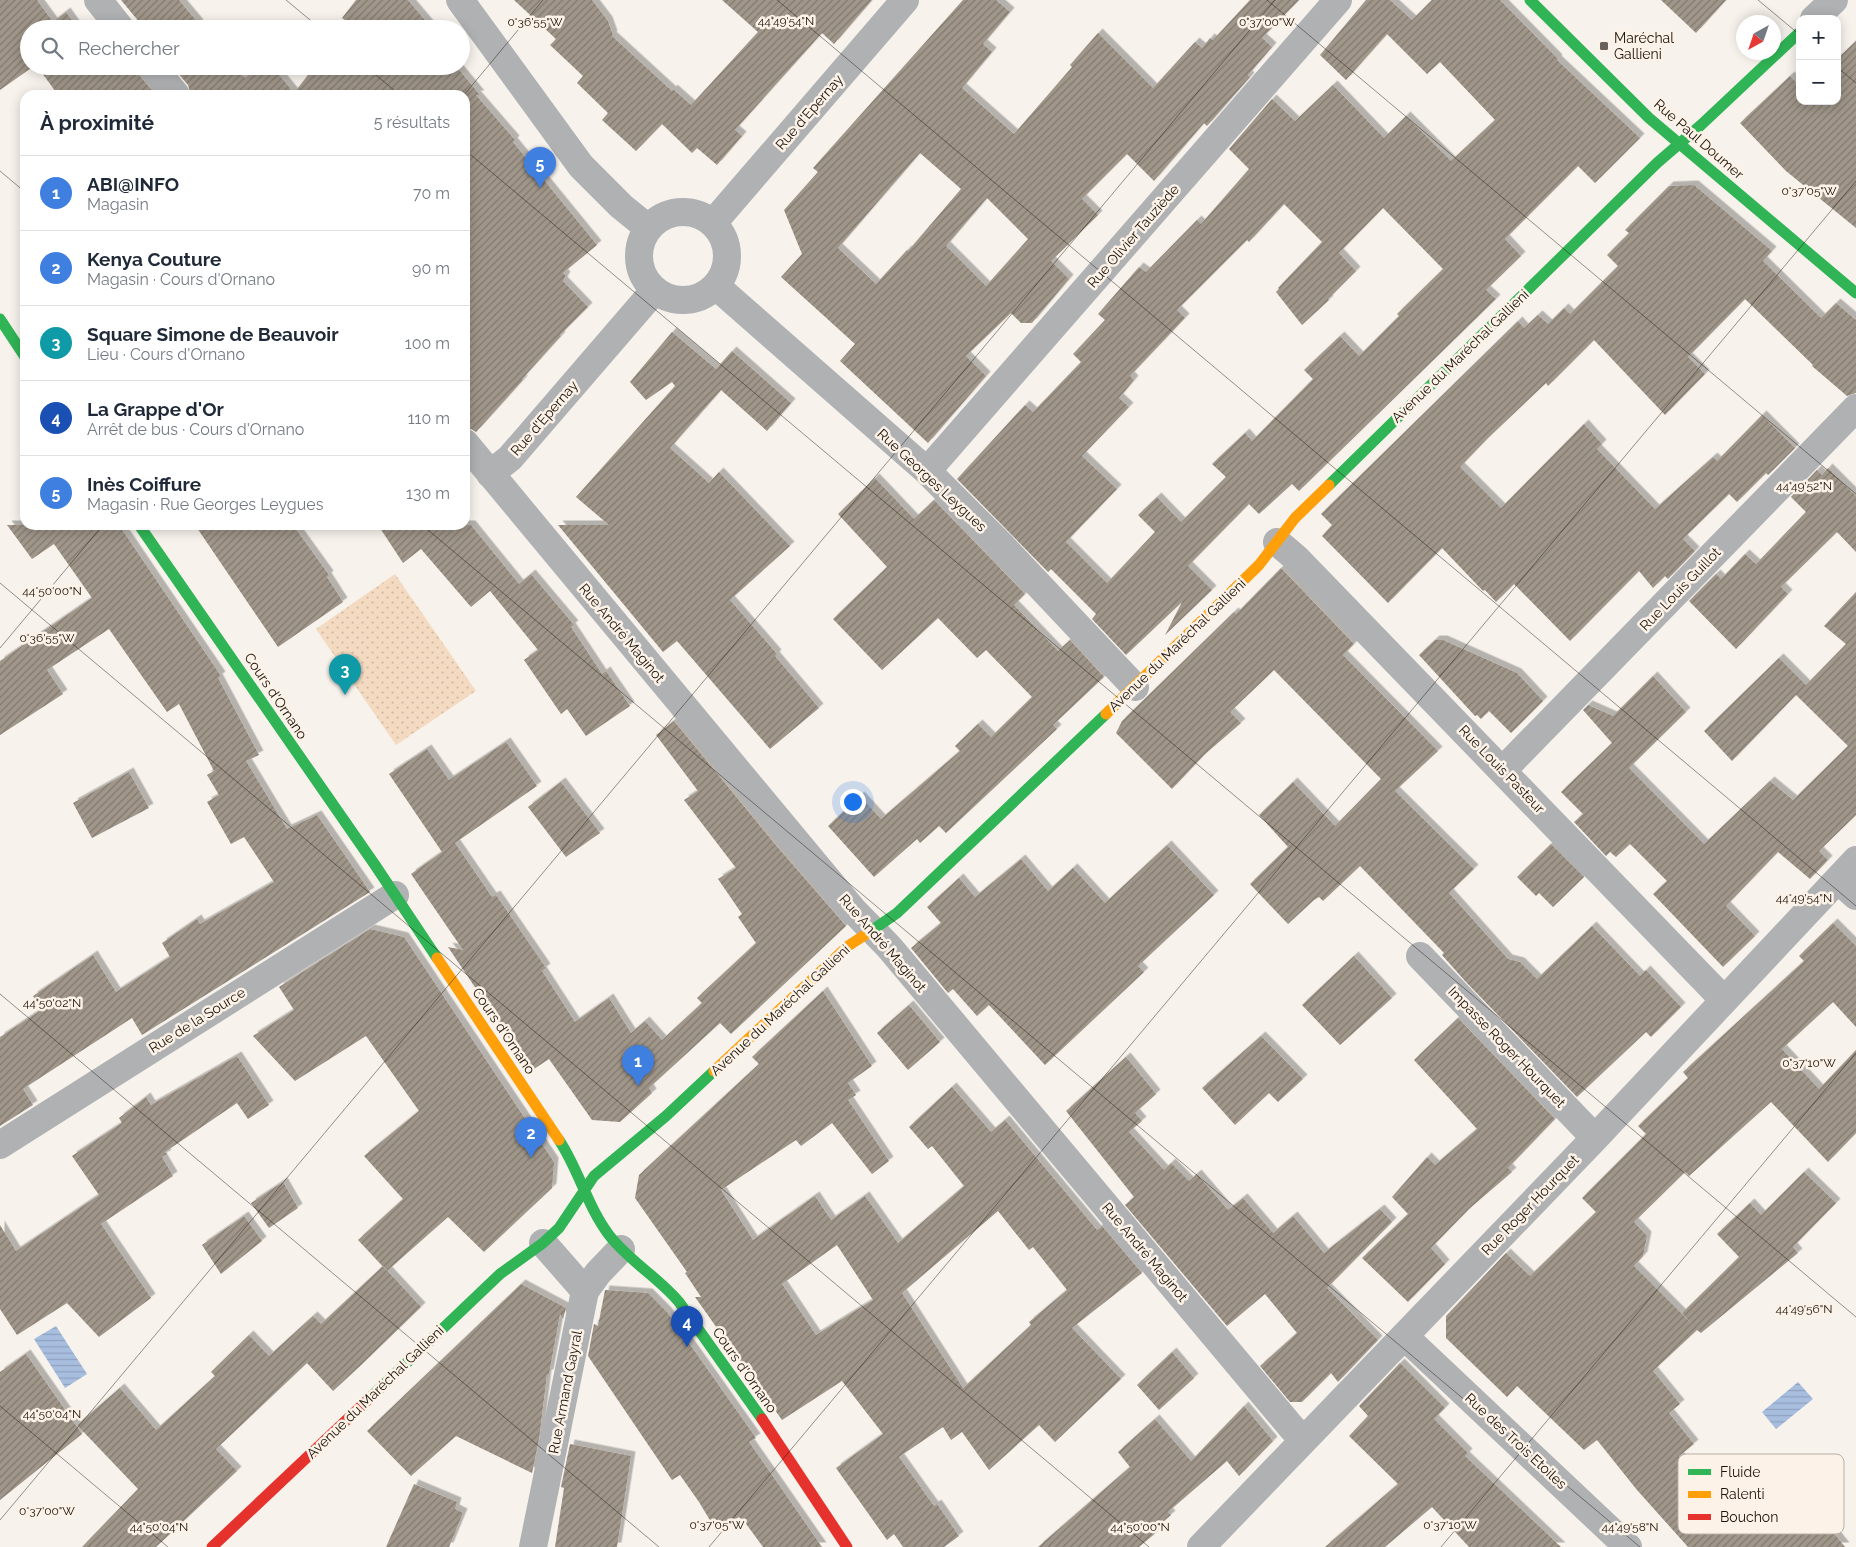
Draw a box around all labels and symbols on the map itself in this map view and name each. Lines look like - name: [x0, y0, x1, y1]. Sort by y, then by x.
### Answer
- text: 44°49'54"N: [758, 14, 814, 28]
- text: 0°36'55"W: [507, 15, 563, 29]
- text: 0°37'00"W: [1239, 15, 1295, 29]
- north arrow: [1736, 15, 1781, 60]
- place label: Maréchal Gallieni: [1614, 30, 1674, 62]
- marker: Maréchal Gallieni: [1598, 40, 1610, 52]
- street label: Rue d'Epernay: [772, 71, 846, 153]
- street label: Rue Paul Doumer: [1651, 96, 1747, 182]
- pin: 5: [524, 147, 556, 188]
- street label: Rue Olivier Tauziède: [1084, 181, 1182, 291]
- text: 0°37'05"W: [1781, 184, 1837, 198]
- street label: Avenue du Maréchal Gallieni: [1388, 286, 1532, 426]
- street label: Rue d'Epernay: [507, 377, 581, 459]
- street label: Rue Georges Leygues: [874, 425, 990, 535]
- text: 44°49'52"N: [1776, 479, 1832, 493]
- street label: Rue Louis Guillot: [1636, 544, 1724, 634]
- street label: Avenue du Maréchal Gallieni: [1105, 575, 1249, 715]
- street label: Rue André Maginot: [576, 580, 668, 686]
- text: 44°50'00"N: [22, 584, 82, 598]
- text: 0°36'55"W: [19, 631, 75, 645]
- street label: Cours d'Ornano: [241, 650, 311, 742]
- pin: 3: [329, 654, 361, 695]
- street label: Rue Louis Pasteur: [1456, 722, 1548, 816]
- your location: [840, 789, 866, 815]
- street label: Rue André Maginot: [836, 891, 930, 995]
- text: 44°49'54"N: [1776, 891, 1832, 905]
- street label: Avenue du Maréchal Gallieni: [707, 941, 853, 1079]
- street label: Impasse Roger Hourquet: [1445, 983, 1569, 1111]
- street label: Rue de la Source: [146, 984, 248, 1056]
- street label: Cours d'Ornano: [469, 985, 539, 1077]
- text: 44°50'02"N: [23, 996, 81, 1010]
- pin: 1: [622, 1045, 654, 1086]
- text: 0°37'10"W: [1782, 1056, 1836, 1070]
- pin: 2: [515, 1117, 547, 1158]
- street label: Rue Roger Hourquet: [1478, 1151, 1582, 1258]
- street label: Rue André Maginot: [1099, 1199, 1191, 1305]
- text: 44°49'56"N: [1775, 1302, 1833, 1316]
- pin: 4: [671, 1306, 703, 1347]
- street label: Avenue du Maréchal Gallieni: [303, 1322, 447, 1462]
- street label: Cours d'Ornano: [710, 1324, 780, 1416]
- street label: Rue Armand Gayral: [545, 1329, 585, 1455]
- street label: Rue des Trois Etoiles: [1462, 1390, 1570, 1492]
- text: 44°50'04"N: [23, 1407, 81, 1421]
- legend: [1678, 1454, 1844, 1534]
- text: Fluide: [1720, 1464, 1760, 1480]
- text: Ralenti: [1720, 1486, 1765, 1502]
- text: 0°37'00"W: [19, 1504, 75, 1518]
- text: Bouchon: [1720, 1509, 1778, 1525]
- text: 0°37'05"W: [689, 1518, 745, 1532]
- text: 0°37'10"W: [1423, 1518, 1477, 1532]
- text: 44°50'04"N: [130, 1520, 188, 1534]
- text: 44°50'00"N: [1110, 1520, 1170, 1534]
- text: 44°49'58"N: [1601, 1520, 1659, 1534]

